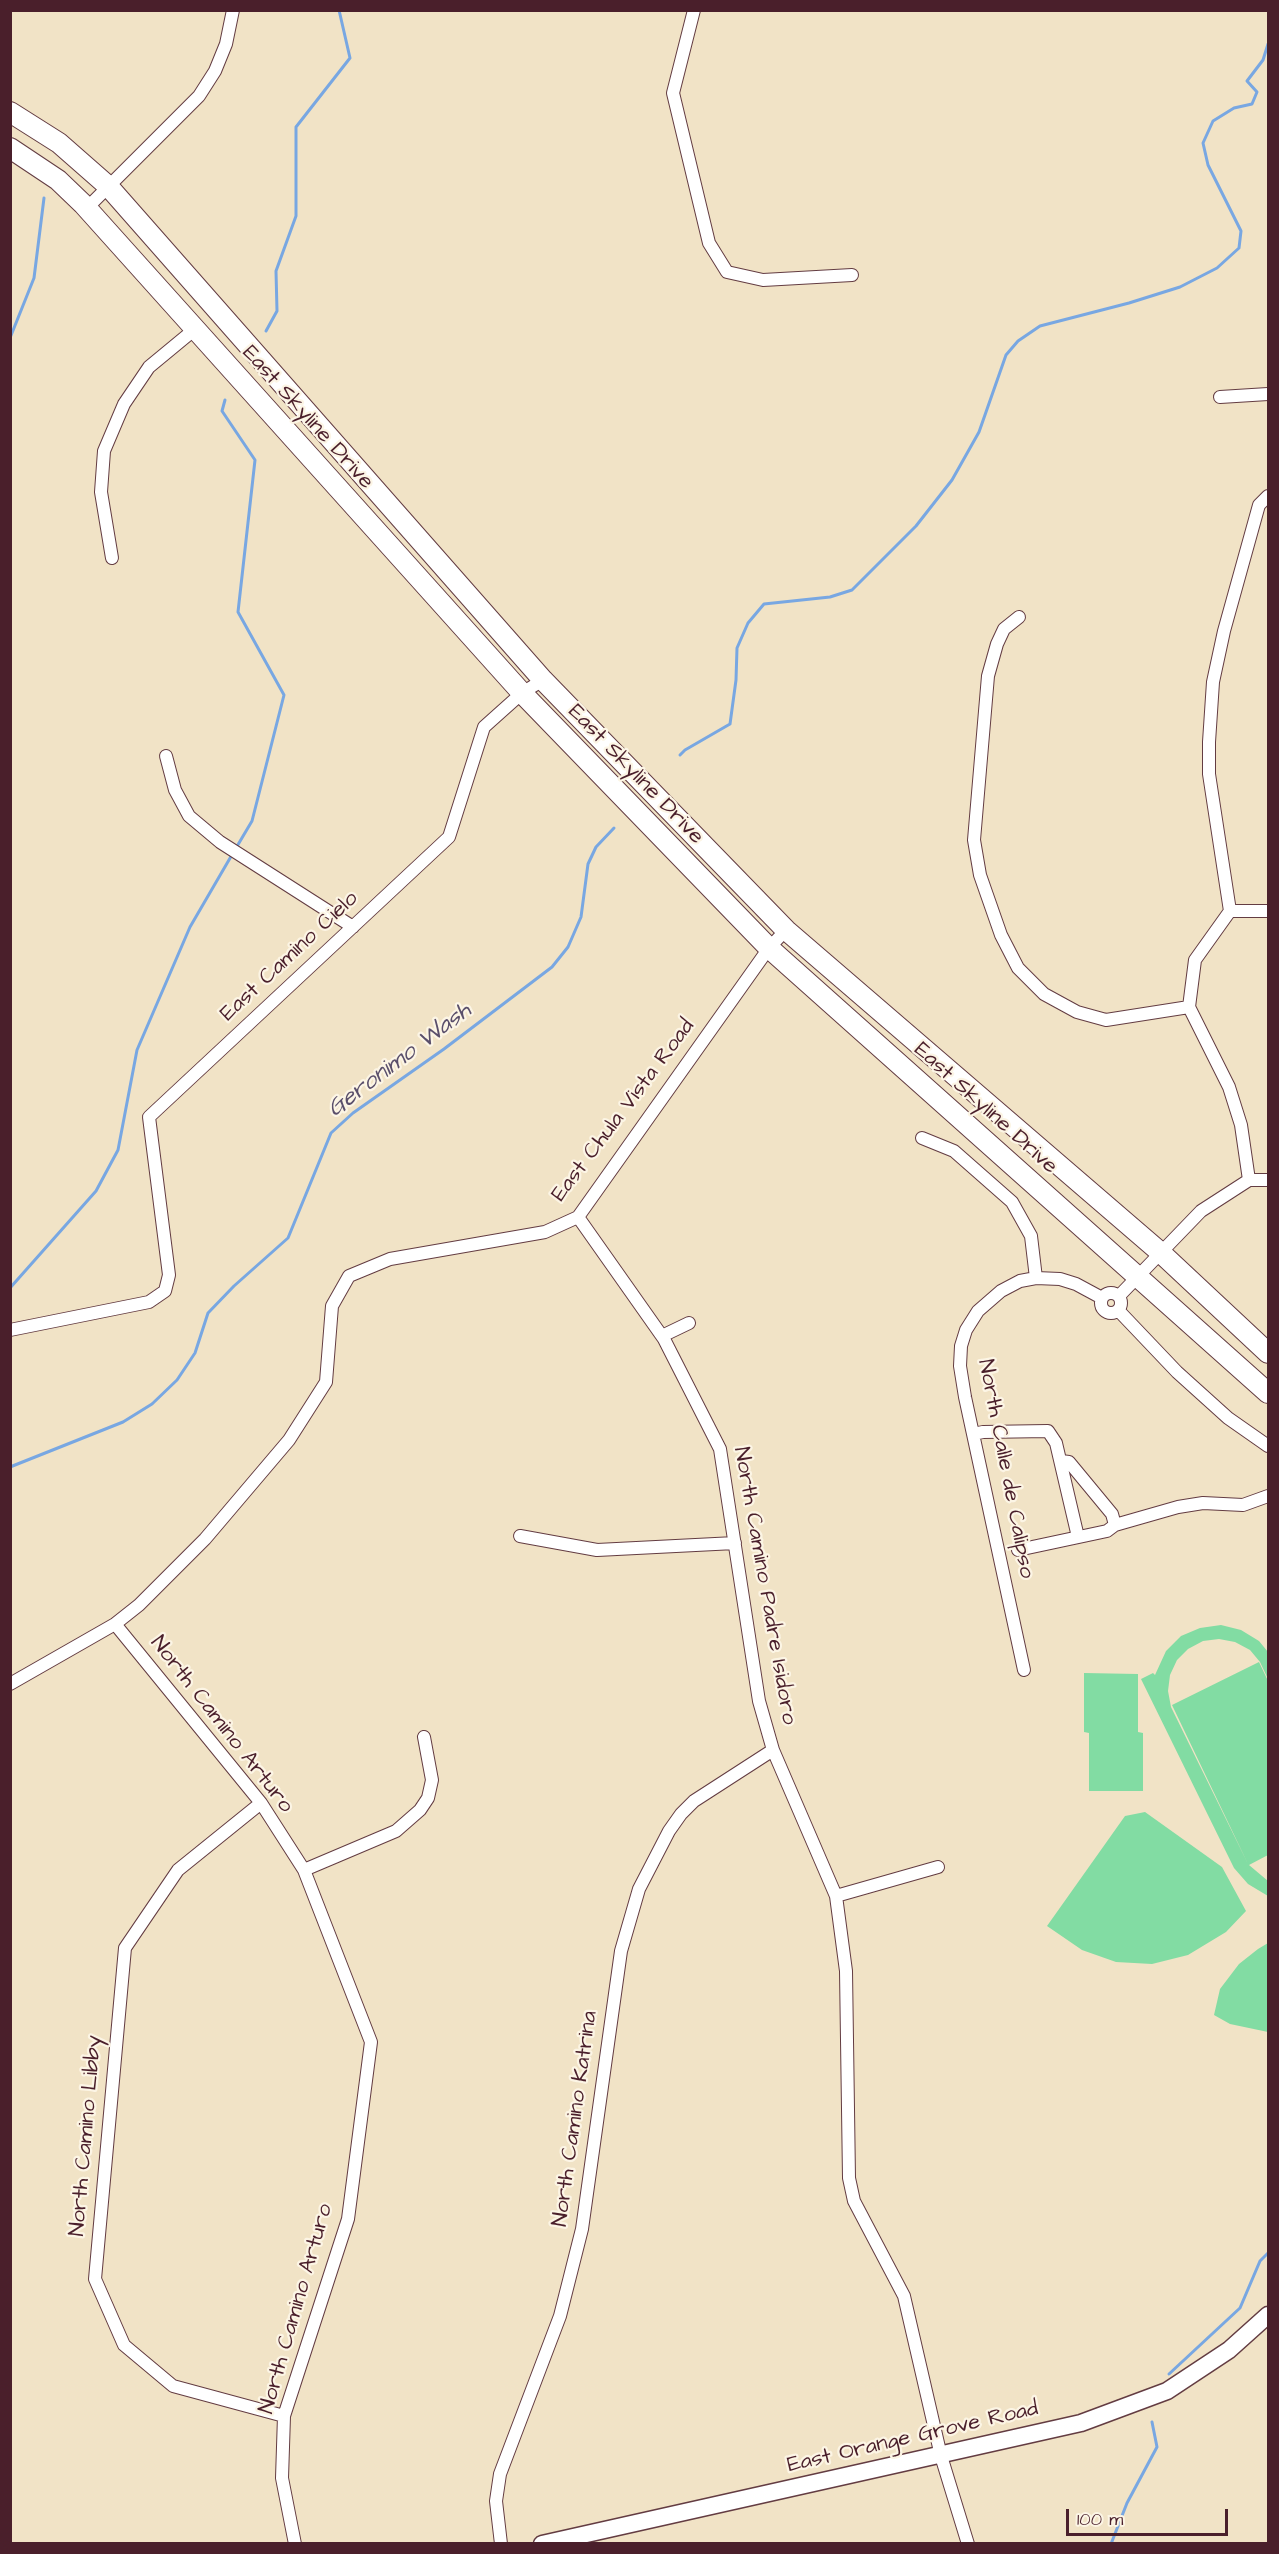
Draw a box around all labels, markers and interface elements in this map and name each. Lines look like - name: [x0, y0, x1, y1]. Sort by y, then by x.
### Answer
- street label: East Skyline Drive: [236, 341, 378, 495]
- street label: East Skyline Drive: [562, 700, 708, 850]
- street label: East Camino Cielo: [216, 886, 364, 1028]
- water label: Geronimo Wash: [322, 998, 478, 1124]
- street label: East Chula Vista Road: [547, 1015, 701, 1207]
- street label: East Skyline Drive: [908, 1038, 1062, 1180]
- street label: North Calle de Calipso: [971, 1357, 1039, 1581]
- street label: North Camino Padre Isidoro: [727, 1445, 801, 1727]
- street label: North Camino Arturo: [144, 1631, 298, 1819]
- street label: North Camino Katrina: [548, 2010, 604, 2228]
- street label: North Camino Libby: [65, 2034, 109, 2238]
- street label: North Camino Arturo: [254, 2201, 340, 2417]
- street label: East Orange Grove Road: [785, 2396, 1041, 2480]
- scale bar: [1069, 2497, 1231, 2535]
- text: 100 m: [1077, 2507, 1123, 2532]

